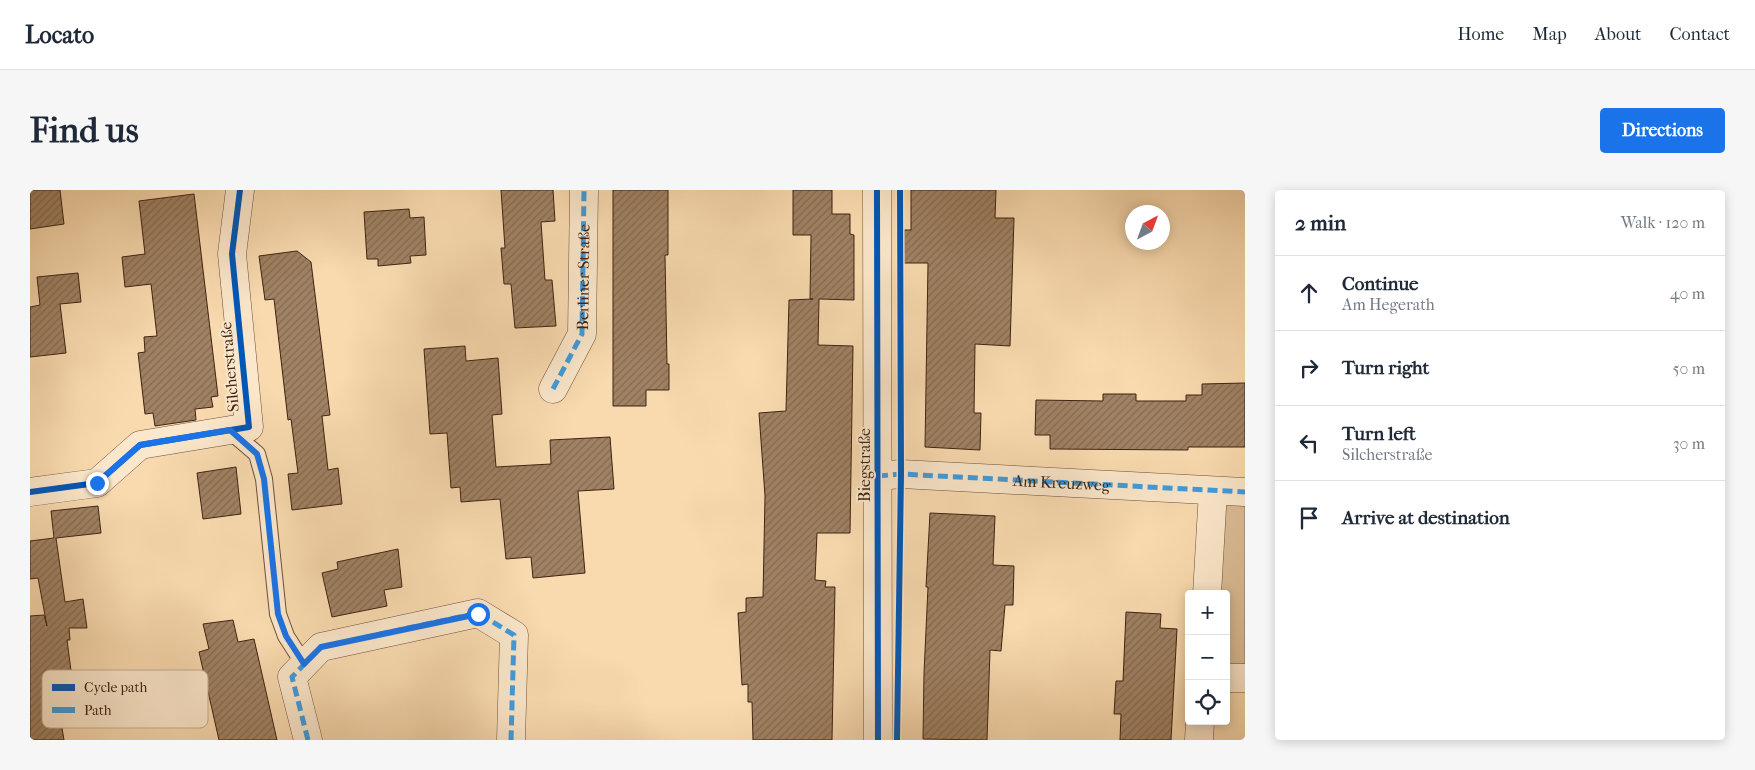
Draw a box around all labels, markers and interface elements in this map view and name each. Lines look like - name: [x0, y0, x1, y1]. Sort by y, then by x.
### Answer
- text: Locato: [25, 21, 94, 49]
- text: Home: [1457, 24, 1504, 45]
- text: Map: [1532, 24, 1567, 45]
- text: About: [1595, 24, 1641, 45]
- text: Contact: [1669, 24, 1730, 45]
- button: Directions: [1600, 108, 1725, 153]
- text: Find us: [30, 110, 139, 151]
- north arrow: [1125, 205, 1170, 250]
- text: 2 min: [1295, 211, 1346, 235]
- text: Walk · 120 m: [1621, 213, 1705, 232]
- street label: Berliner Straße: [573, 224, 594, 331]
- text: Continue: [1342, 273, 1418, 295]
- icon: ahead: [1295, 279, 1323, 307]
- text: 40 m: [1670, 284, 1705, 303]
- text: Am Hegerath: [1342, 295, 1435, 314]
- street label: Silcherstraße: [216, 321, 243, 413]
- icon: right: [1295, 354, 1323, 382]
- text: Turn right: [1342, 357, 1429, 379]
- text: 50 m: [1673, 359, 1705, 378]
- text: Turn left: [1342, 423, 1416, 445]
- street label: Biegstraße: [855, 428, 874, 502]
- icon: left: [1295, 429, 1323, 457]
- text: 30 m: [1673, 434, 1705, 453]
- text: Silcherstraße: [1342, 445, 1432, 464]
- street label: Am Kreuzweg: [1011, 471, 1111, 495]
- route end: [86, 472, 109, 495]
- icon: arrive: [1295, 504, 1323, 532]
- text: Arrive at destination: [1342, 507, 1510, 529]
- map controls: [1185, 590, 1230, 725]
- button: +: [1185, 590, 1230, 635]
- route start: [467, 603, 490, 626]
- button: −: [1185, 635, 1230, 680]
- legend: [42, 670, 208, 728]
- text: Cycle path: [84, 679, 148, 696]
- button: locate: [1185, 680, 1230, 725]
- text: Path: [84, 702, 112, 719]

